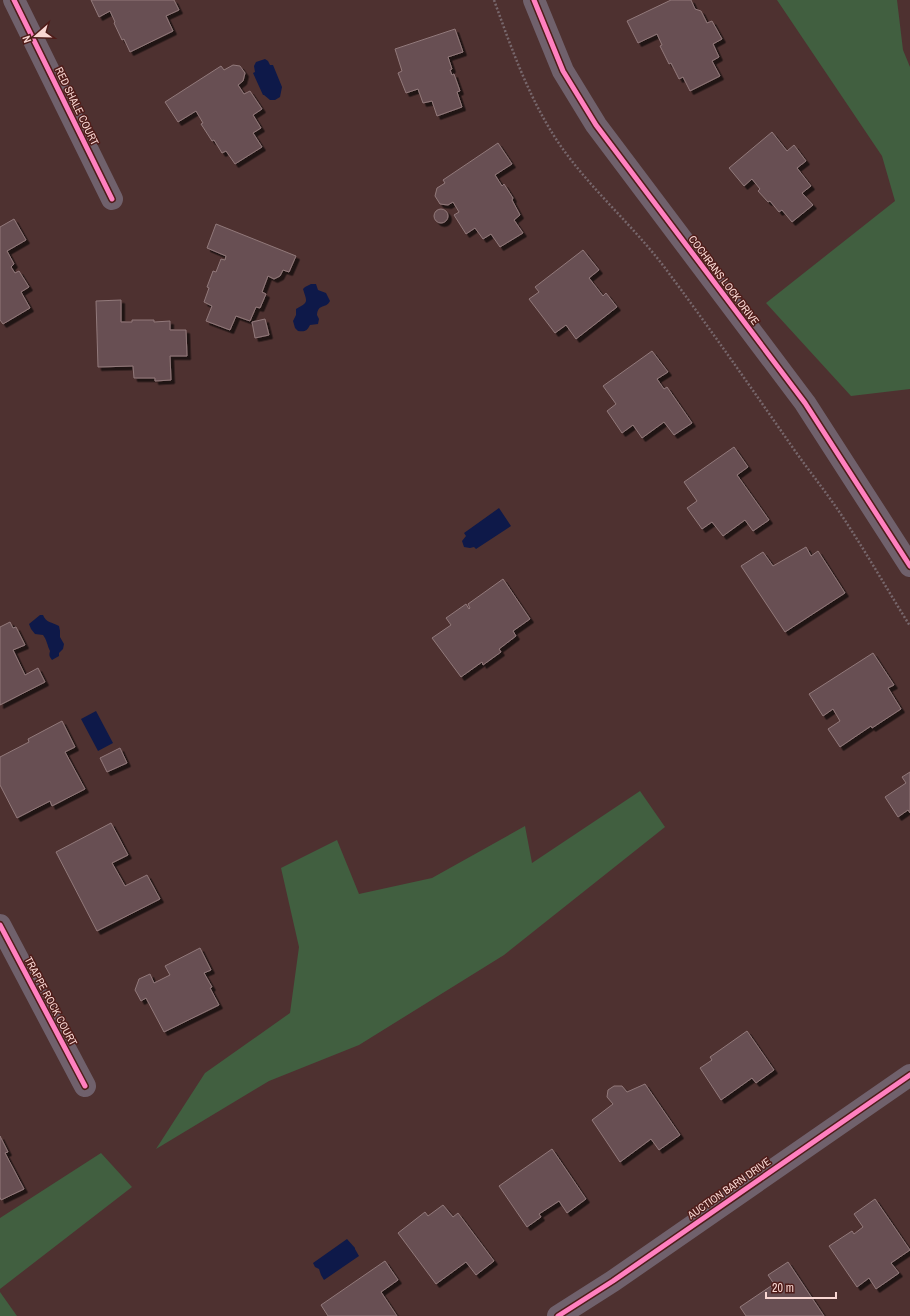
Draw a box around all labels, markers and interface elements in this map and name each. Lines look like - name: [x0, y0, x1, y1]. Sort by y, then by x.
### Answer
- north arrow: [16, 16, 56, 56]
- text: N: [19, 34, 34, 45]
- street label: RED SHALE COURT: [52, 64, 102, 148]
- street label: COCHRANS LOCK DRIVE: [686, 232, 762, 328]
- street label: TRAPPE ROCK COURT: [22, 954, 81, 1048]
- street label: AUCTION BARN DRIVE: [684, 1154, 773, 1222]
- scale bar: [766, 1274, 836, 1300]
- text: 20 m: [772, 1280, 794, 1296]

